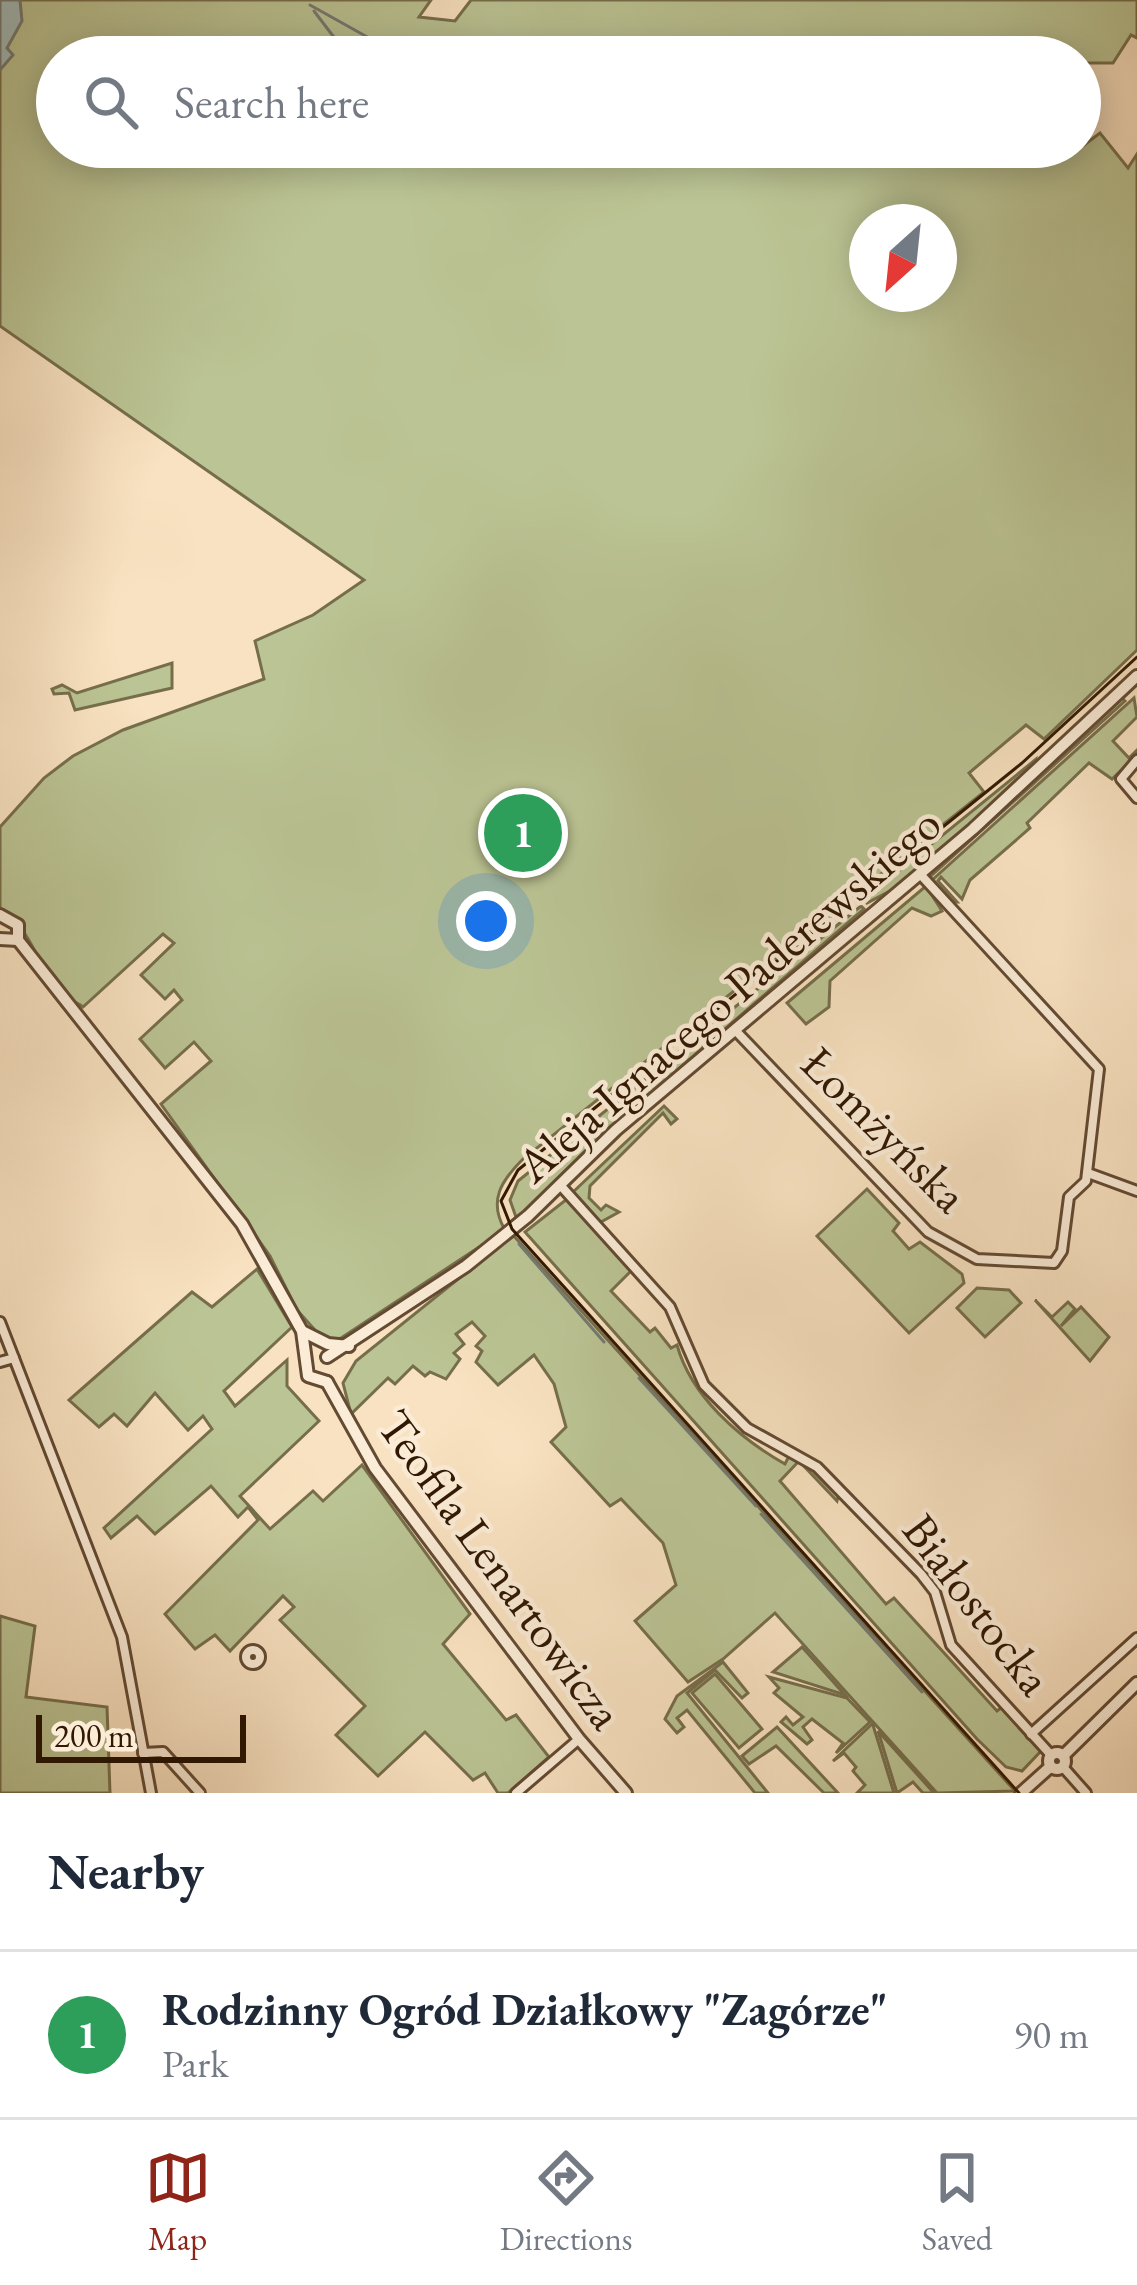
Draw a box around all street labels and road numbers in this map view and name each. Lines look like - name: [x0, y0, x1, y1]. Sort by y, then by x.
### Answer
- street label: Aleja Ignacego Paderewskiego: [502, 792, 953, 1196]
- street label: Łomżyńska: [789, 1033, 982, 1226]
- street label: Teofila Lenartowicza: [364, 1397, 638, 1742]
- street label: Białostocka: [890, 1501, 1067, 1708]

